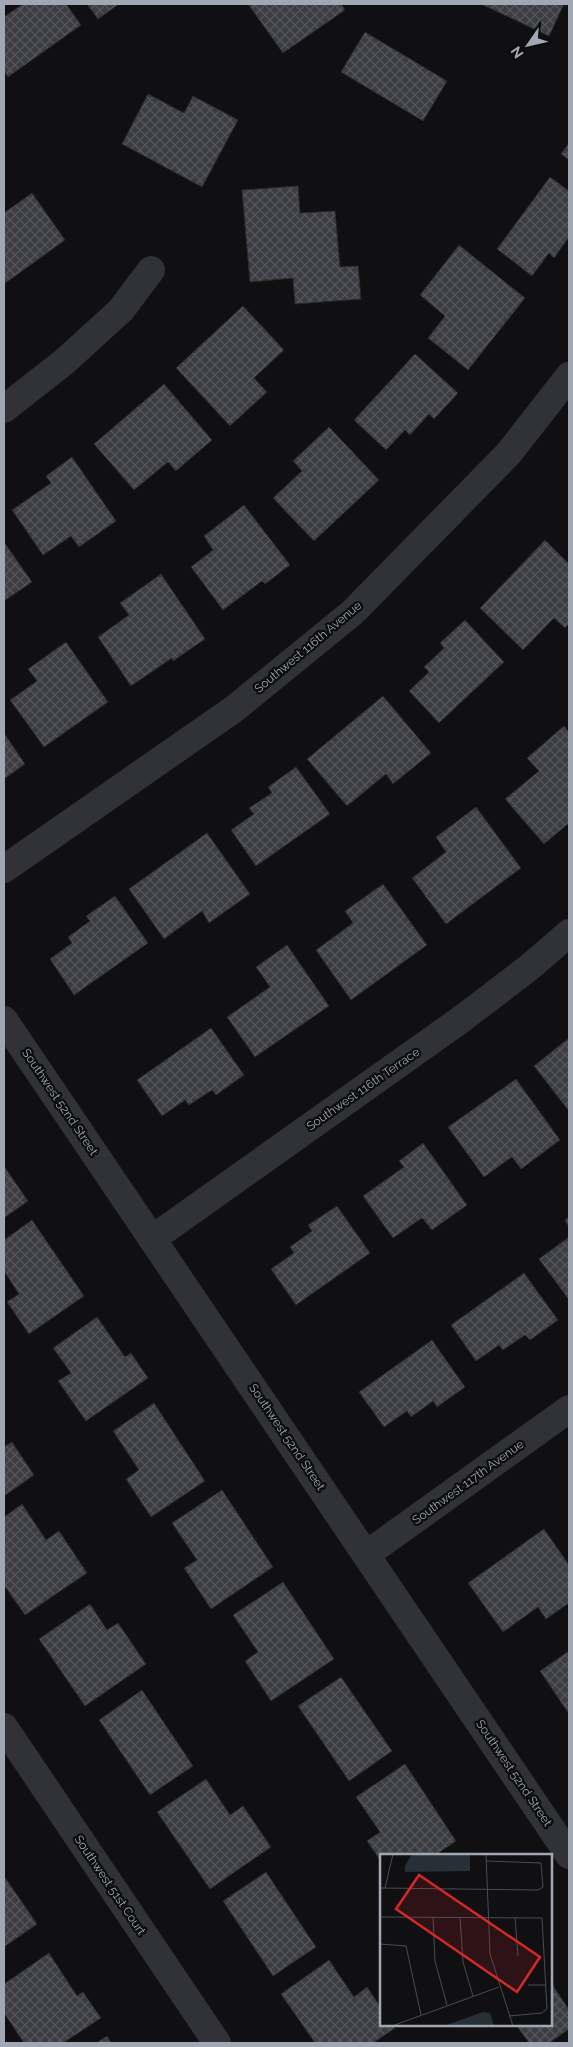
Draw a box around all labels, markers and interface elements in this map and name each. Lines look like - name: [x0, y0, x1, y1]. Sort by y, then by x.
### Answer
- north arrow: [503, 20, 553, 70]
- text: N: [508, 43, 527, 61]
- street label: Southwest 116th Avenue: [252, 598, 364, 696]
- street label: Southwest 116th Terrace: [304, 1045, 422, 1133]
- street label: Southwest 52nd Street: [19, 1046, 101, 1158]
- street label: Southwest 52nd Street: [246, 1381, 328, 1493]
- street label: Southwest 117th Avenue: [410, 1437, 526, 1527]
- street label: Southwest 52nd Street: [473, 1717, 555, 1829]
- street label: Southwest 51st Court: [71, 1833, 149, 1937]
- inset map: [380, 1854, 553, 2027]

